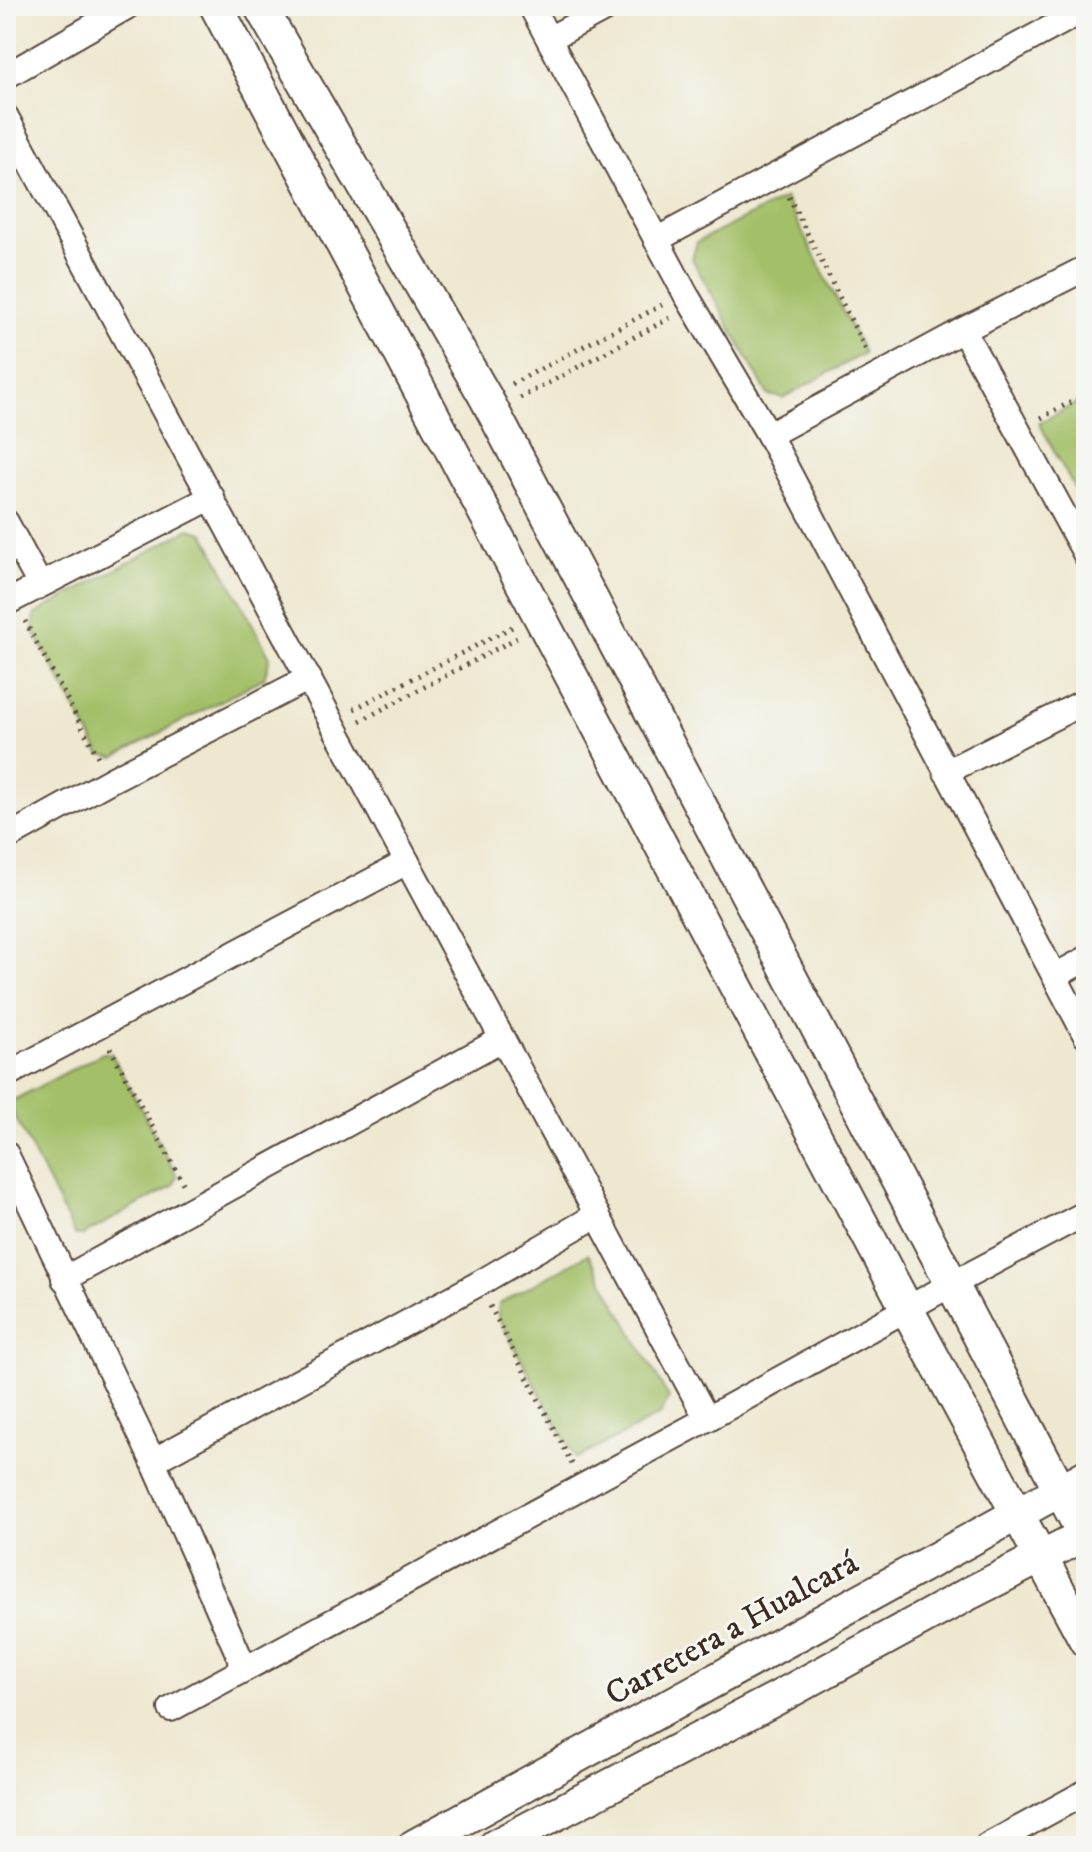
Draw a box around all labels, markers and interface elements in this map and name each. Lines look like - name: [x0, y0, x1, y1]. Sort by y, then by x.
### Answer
- street label: Carretera a Hualcará: [598, 1542, 866, 1716]

